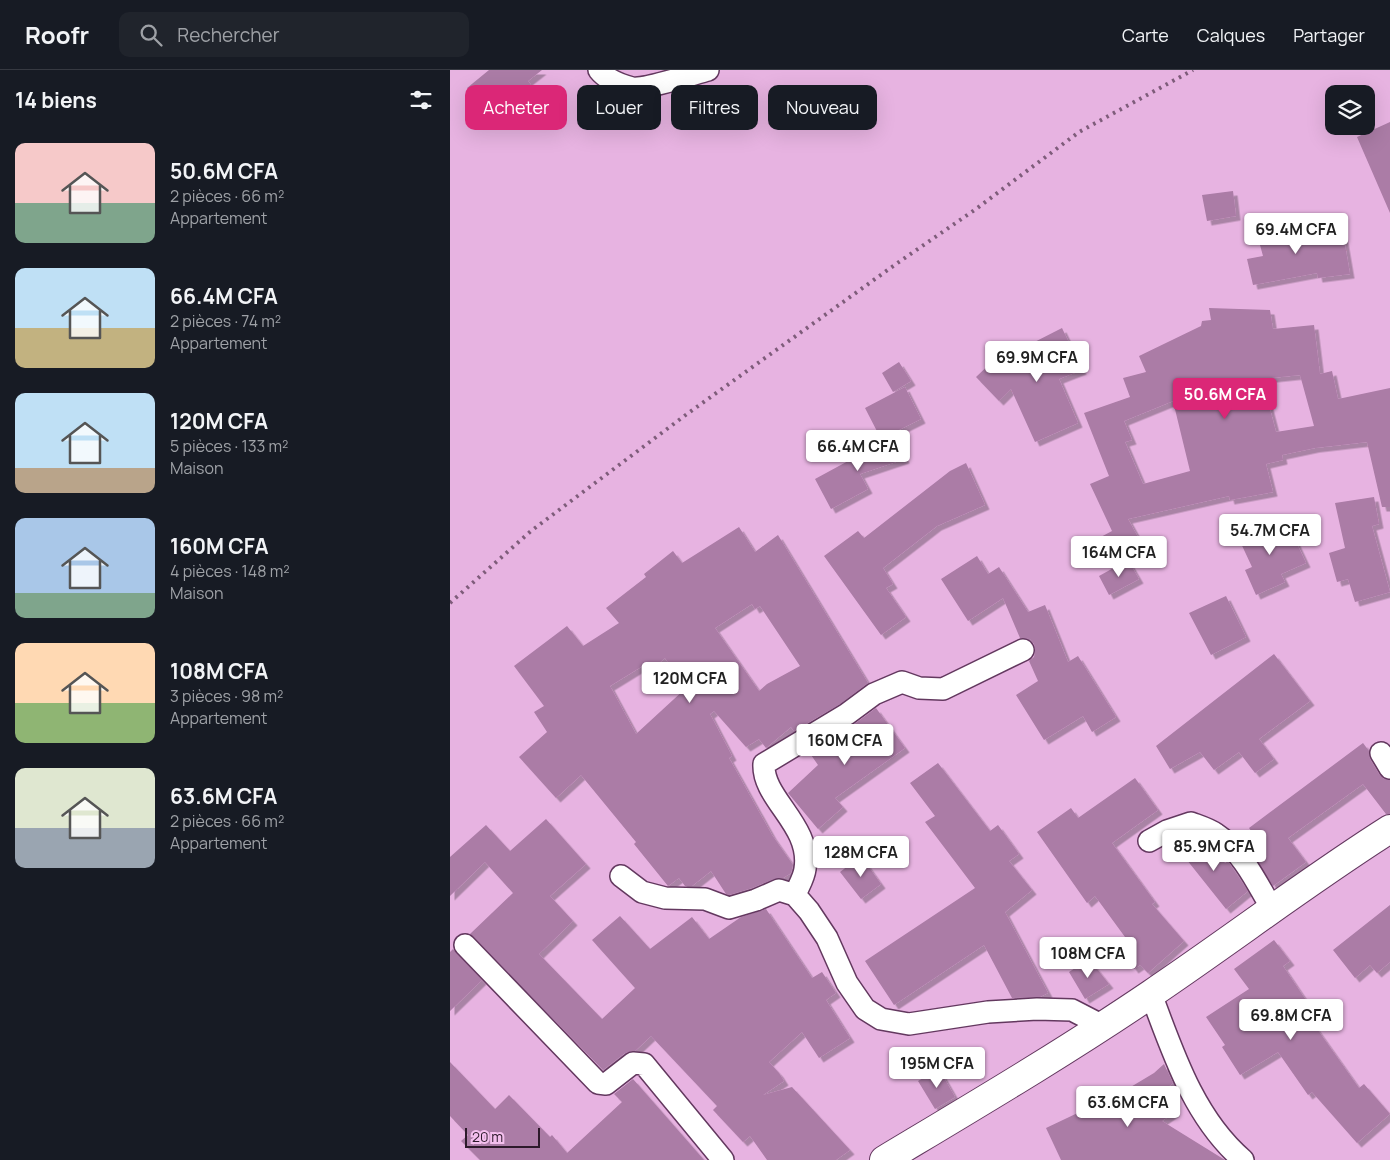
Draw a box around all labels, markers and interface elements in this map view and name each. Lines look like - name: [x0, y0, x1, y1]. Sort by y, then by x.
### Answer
- search box: [119, 12, 469, 57]
- text: Roofr: [25, 18, 89, 51]
- icon: search: [137, 21, 165, 49]
- text: Rechercher: [177, 22, 280, 48]
- text: Carte: [1122, 23, 1169, 47]
- text: Calques: [1197, 23, 1265, 47]
- text: Partager: [1293, 23, 1365, 47]
- chip: Acheter: [465, 85, 567, 130]
- chip: Louer: [577, 85, 661, 130]
- chip: Filtres: [671, 85, 758, 130]
- chip: Nouveau: [768, 85, 877, 130]
- map controls: [1325, 85, 1375, 135]
- button: layers: [1325, 85, 1375, 135]
- text: 14 biens: [15, 86, 97, 114]
- icon: filters: [407, 86, 435, 114]
- text: 50.6M CFA: [170, 157, 278, 185]
- icon: home: [55, 163, 115, 223]
- text: 2 pièces · 66 m²: [170, 185, 284, 207]
- text: Appartement: [170, 207, 267, 229]
- pin: 69.4M CFA: [1239, 212, 1353, 255]
- text: 69.4M CFA: [1255, 218, 1337, 240]
- text: 66.4M CFA: [170, 282, 278, 310]
- icon: home: [55, 288, 115, 348]
- text: 2 pièces · 74 m²: [170, 310, 281, 332]
- text: Appartement: [170, 332, 267, 354]
- pin: 69.9M CFA: [980, 340, 1094, 383]
- text: 69.9M CFA: [996, 346, 1078, 368]
- pin: 50.6M CFA: [1168, 378, 1282, 420]
- text: 50.6M CFA: [1184, 383, 1266, 405]
- text: 120M CFA: [170, 407, 268, 435]
- icon: home: [55, 413, 115, 473]
- pin: 66.4M CFA: [801, 430, 915, 472]
- text: 5 pièces · 133 m²: [170, 435, 289, 457]
- text: 66.4M CFA: [817, 435, 899, 457]
- text: Maison: [170, 457, 223, 479]
- pin: 54.7M CFA: [1213, 514, 1327, 556]
- text: 54.7M CFA: [1230, 519, 1310, 541]
- text: 160M CFA: [170, 532, 269, 560]
- pin: 164M CFA: [1067, 536, 1171, 578]
- icon: home: [55, 538, 115, 598]
- text: 164M CFA: [1082, 541, 1156, 563]
- text: 4 pièces · 148 m²: [170, 560, 290, 582]
- text: Maison: [170, 582, 223, 604]
- text: 108M CFA: [170, 657, 268, 685]
- pin: 120M CFA: [638, 662, 742, 704]
- icon: home: [55, 663, 115, 723]
- text: 120M CFA: [653, 667, 727, 689]
- text: 3 pièces · 98 m²: [170, 685, 283, 707]
- text: Appartement: [170, 707, 267, 729]
- pin: 160M CFA: [793, 724, 897, 766]
- text: 160M CFA: [807, 729, 883, 751]
- text: 63.6M CFA: [170, 782, 277, 810]
- icon: home: [55, 788, 115, 848]
- text: 2 pièces · 66 m²: [170, 810, 284, 832]
- pin: 85.9M CFA: [1157, 830, 1271, 872]
- text: Appartement: [170, 832, 267, 854]
- text: 85.9M CFA: [1173, 835, 1255, 857]
- pin: 128M CFA: [809, 836, 913, 878]
- text: 128M CFA: [824, 841, 898, 863]
- pin: 108M CFA: [1036, 936, 1140, 979]
- text: 108M CFA: [1051, 942, 1125, 964]
- pin: 69.8M CFA: [1234, 998, 1348, 1041]
- text: 69.8M CFA: [1250, 1004, 1332, 1026]
- pin: 195M CFA: [885, 1046, 989, 1089]
- text: 195M CFA: [900, 1052, 974, 1074]
- pin: 63.6M CFA: [1071, 1086, 1185, 1128]
- text: 63.6M CFA: [1087, 1091, 1169, 1113]
- scale bar: [465, 1125, 540, 1148]
- text: 20 m: [472, 1127, 503, 1146]

